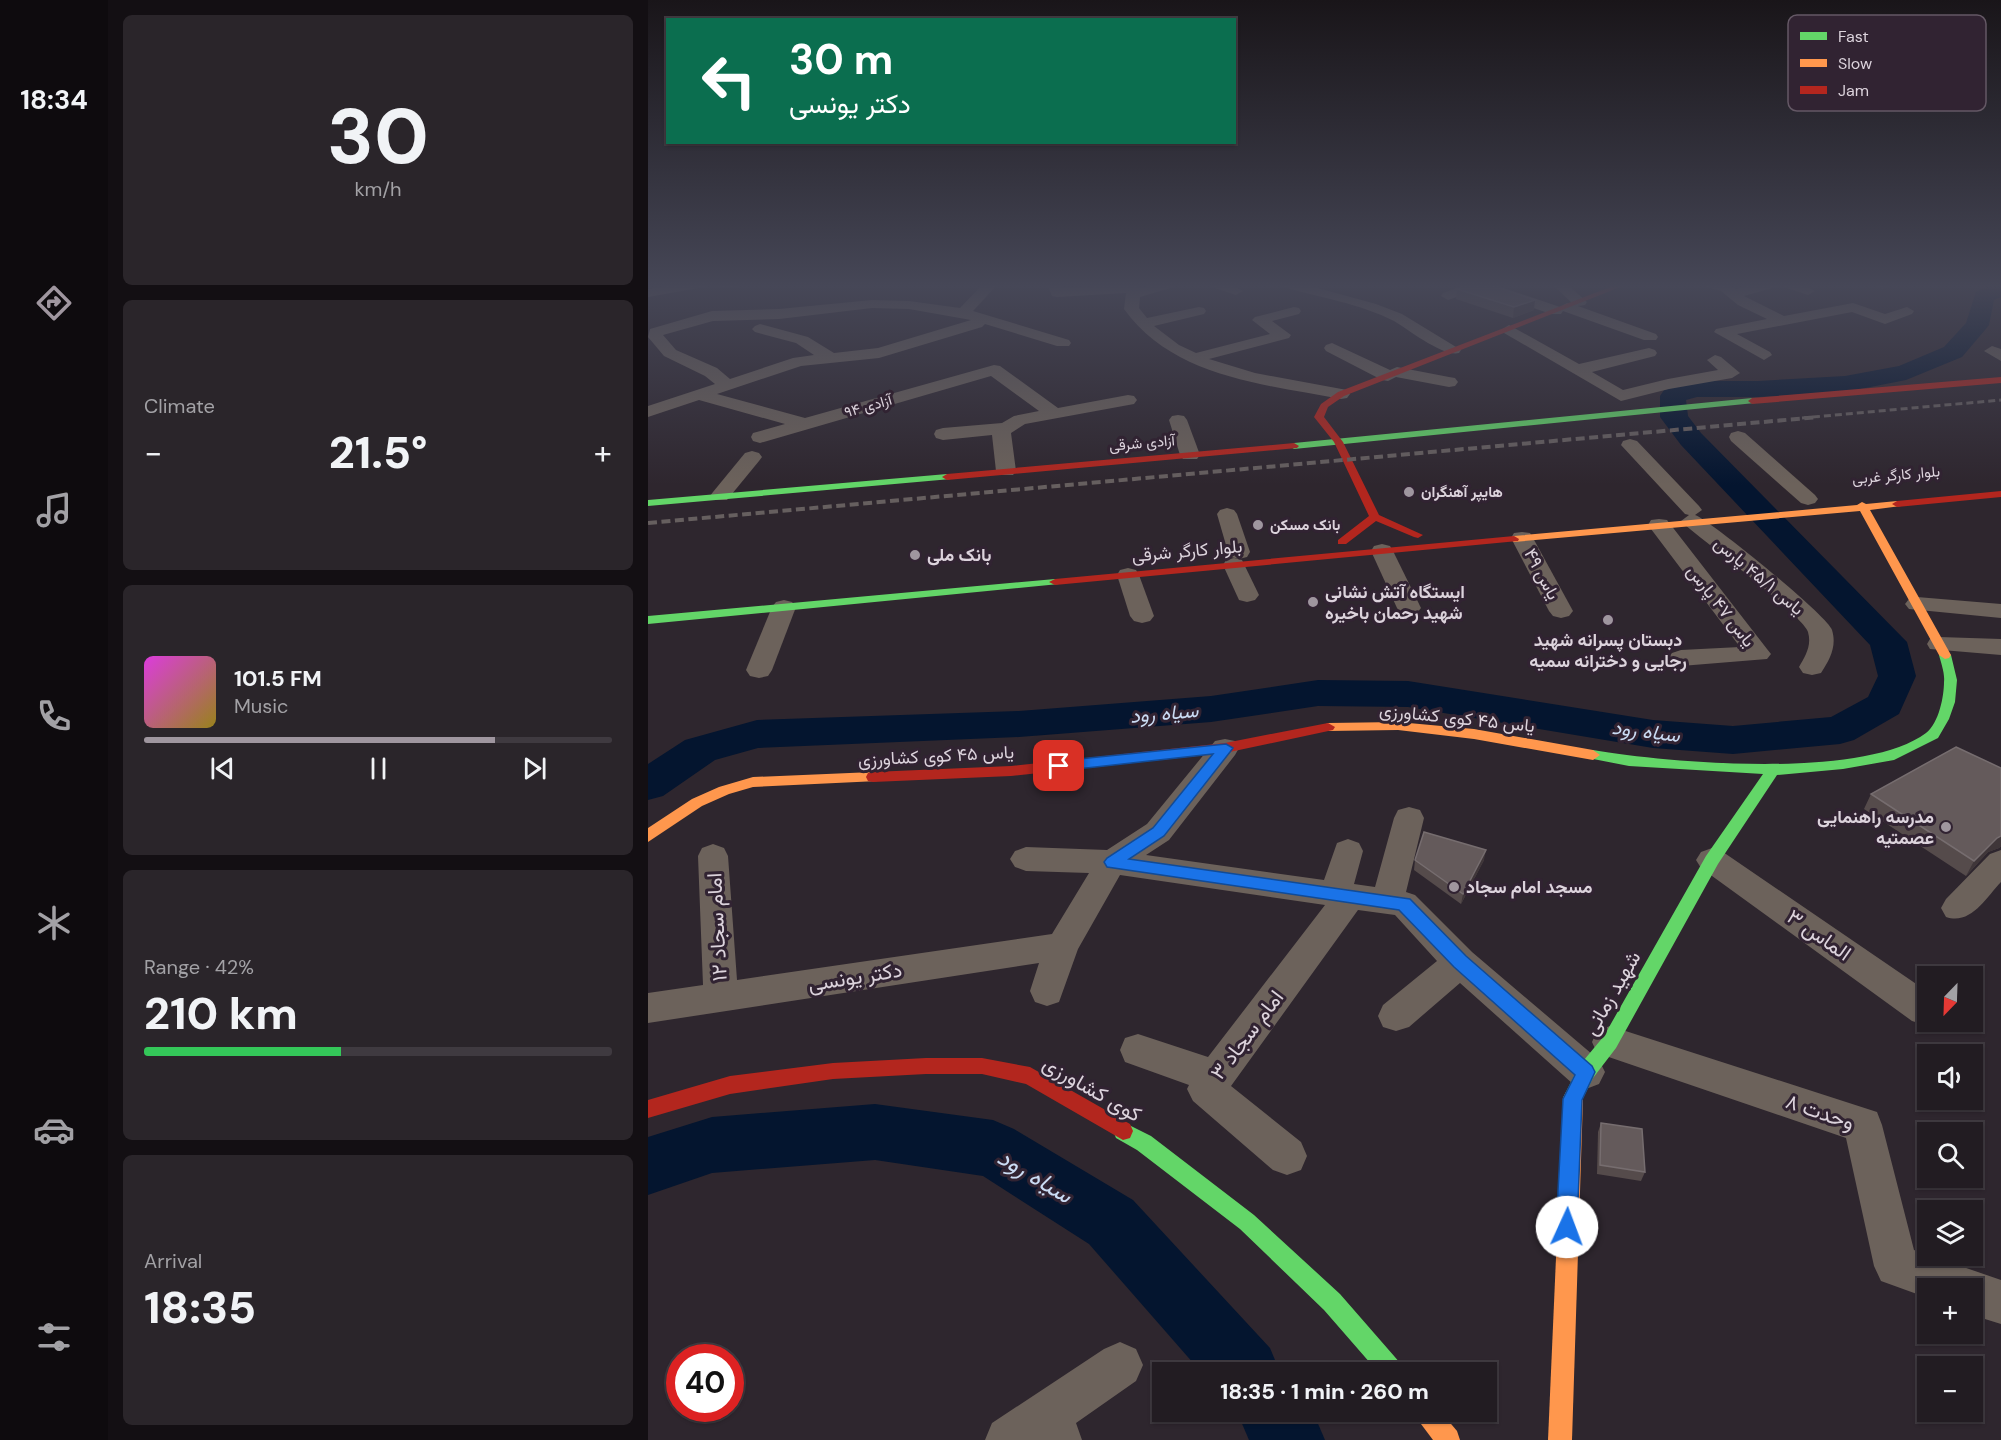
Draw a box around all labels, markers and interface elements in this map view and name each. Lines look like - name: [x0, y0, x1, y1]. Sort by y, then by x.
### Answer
- legend: [1788, 15, 1986, 111]
- text: Fast: [1838, 26, 1869, 47]
- text: 30 m: [789, 32, 893, 87]
- icon: left: [690, 42, 768, 120]
- text: Slow: [1838, 53, 1872, 74]
- text: Jam: [1838, 80, 1869, 101]
- text: 18:34: [20, 82, 88, 117]
- text: 30: [327, 86, 429, 187]
- text: دکتر یونسی: [789, 86, 911, 121]
- text: km/h: [354, 176, 402, 202]
- icon: directions: [33, 282, 75, 324]
- street label: آزادی ۹۴: [842, 389, 896, 422]
- text: Climate: [144, 393, 215, 419]
- text: 21.5°: [329, 423, 427, 482]
- street label: آزادی شرقی: [1108, 430, 1177, 456]
- text: −: [144, 431, 162, 474]
- text: +: [594, 431, 612, 474]
- street label: بلوار کارگر غربی: [1851, 461, 1941, 489]
- place label: هایپر آهنگران: [1421, 482, 1503, 502]
- marker: هایپر آهنگران: [1402, 485, 1416, 499]
- icon: music: [33, 489, 75, 531]
- place label: بانک مسکن: [1270, 515, 1340, 535]
- marker: بانک مسکن: [1251, 518, 1265, 532]
- street label: یاس ۴۵/۱ پارس: [1709, 531, 1809, 621]
- street label: بلوار کارگر شرقی: [1131, 534, 1243, 568]
- place label: بانک ملی: [927, 543, 991, 567]
- street label: یاس ۴۹: [1518, 544, 1566, 604]
- marker: بانک ملی: [908, 548, 922, 562]
- street label: یاس ۴۷ پارس: [1681, 560, 1761, 652]
- place label: ایستگاه آتش نشانی شهید رحمان باخیره: [1325, 580, 1465, 625]
- marker: ایستگاه آتش نشانی شهید رحمان باخیره: [1306, 595, 1320, 609]
- marker: دبستان پسرانه شهید رجایی و دخترانه سمیه: [1601, 613, 1615, 627]
- place label: دبستان پسرانه شهید رجایی و دخترانه سمیه: [1529, 628, 1687, 673]
- text: 101.5 FM: [234, 664, 322, 693]
- text: Music: [234, 693, 289, 719]
- icon: phone: [33, 695, 75, 737]
- water label: سیاه رود: [1129, 697, 1200, 729]
- street label: یاس ۴۵ کوی کشاورزی: [1378, 698, 1536, 738]
- water label: سیاه رود: [1611, 714, 1683, 748]
- street label: یاس ۴۵ کوی کشاورزی: [857, 740, 1015, 772]
- pin: [1033, 740, 1084, 791]
- icon: arrive: [1042, 749, 1075, 782]
- icon: previous: [206, 752, 239, 785]
- icon: pause: [362, 752, 395, 785]
- icon: next: [518, 752, 551, 785]
- place label: مدرسه راهنمایی عصمتیه: [1817, 805, 1934, 850]
- marker: مدرسه راهنمایی عصمتیه: [1939, 820, 1953, 834]
- street label: امام سجاد ۱۲: [700, 872, 734, 982]
- place label: مسجد امام سجاد: [1466, 875, 1593, 899]
- marker: مسجد امام سجاد: [1447, 880, 1461, 894]
- icon: climate: [33, 902, 75, 944]
- street label: الماس ۳: [1781, 903, 1857, 967]
- street label: شهید زمانی: [1577, 946, 1647, 1040]
- text: Range · 42%: [144, 954, 254, 980]
- street label: دکتر یونسی: [806, 956, 904, 998]
- north arrow: [1917, 966, 1983, 1032]
- map controls: [1917, 966, 1983, 1422]
- text: 210 km: [144, 984, 298, 1043]
- street label: امام سجاد ۳: [1204, 984, 1290, 1086]
- button: sound: [1917, 1044, 1983, 1110]
- street label: کوی کشاورزی: [1037, 1049, 1147, 1129]
- street label: وحدت ۸: [1782, 1087, 1858, 1137]
- icon: car: [33, 1109, 75, 1151]
- button: search: [1917, 1122, 1983, 1188]
- water label: سیاه رود: [992, 1141, 1079, 1210]
- position arrow: [1535, 1195, 1599, 1259]
- button: layers: [1917, 1200, 1983, 1266]
- text: Arrival: [144, 1248, 202, 1274]
- text: 18:35: [144, 1278, 256, 1337]
- button: +: [1917, 1278, 1983, 1344]
- icon: filters: [33, 1316, 75, 1358]
- speed limit sign: 40: [666, 1344, 744, 1422]
- button: −: [1917, 1356, 1983, 1422]
- text: 18:35 · 1 min · 260 m: [1220, 1377, 1429, 1406]

